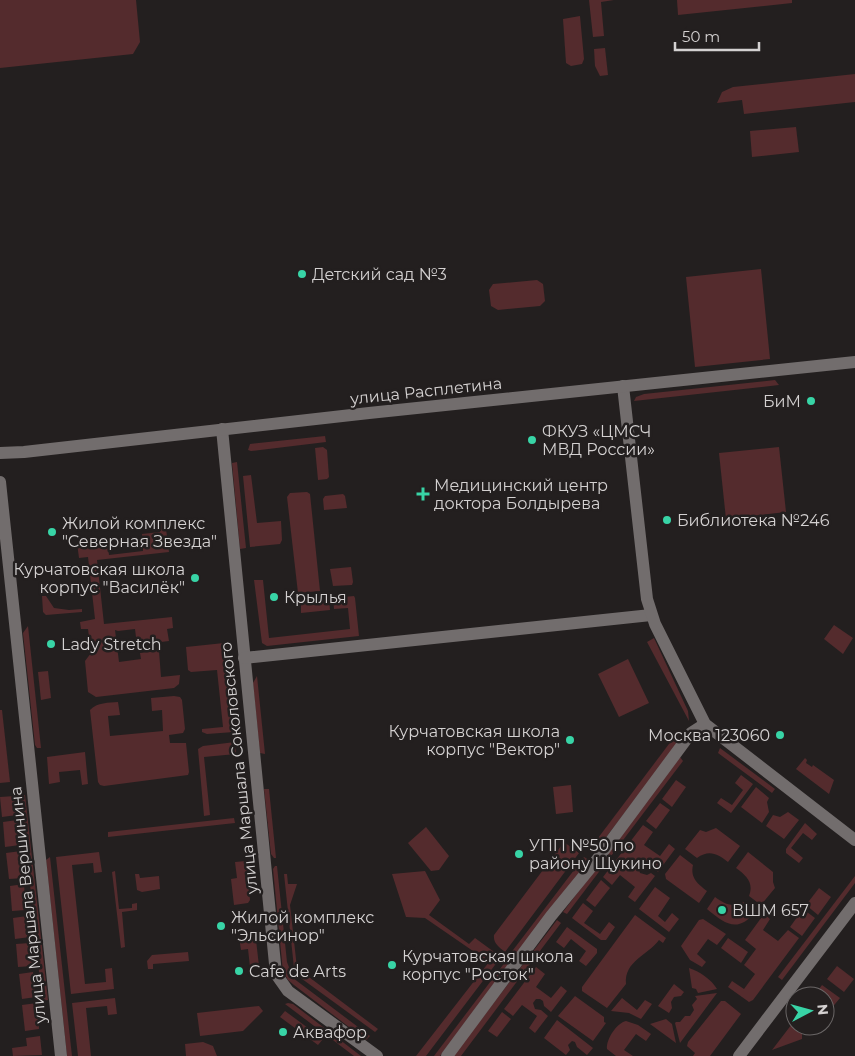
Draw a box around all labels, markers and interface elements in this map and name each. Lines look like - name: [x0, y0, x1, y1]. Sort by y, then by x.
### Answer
- scale bar: [675, 20, 759, 52]
- text: 50 m: [682, 27, 720, 46]
- place label: Детский сад №3: [312, 265, 447, 284]
- marker: Детский сад №3: [296, 268, 308, 280]
- street label: улица Расплетина: [348, 374, 503, 409]
- place label: БиМ: [763, 392, 801, 411]
- marker: БиМ: [805, 395, 817, 407]
- place label: ФКУЗ «ЦМСЧ МВД России»: [542, 422, 655, 459]
- marker: ФКУЗ «ЦМСЧ МВД России»: [526, 434, 538, 446]
- place label: Медицинский центр доктора Болдырева: [434, 476, 608, 513]
- marker: Медицинский центр доктора Болдырева: [416, 487, 430, 501]
- place label: Библиотека №246: [677, 511, 830, 530]
- place label: Жилой комплекс "Северная Звезда": [62, 514, 217, 551]
- marker: Библиотека №246: [661, 514, 673, 526]
- marker: Жилой комплекс "Северная Звезда": [46, 526, 58, 538]
- place label: Курчатовская школа корпус "Василёк": [13, 560, 185, 597]
- marker: Курчатовская школа корпус "Василёк": [189, 572, 201, 584]
- place label: Крылья: [284, 588, 347, 607]
- marker: Крылья: [268, 591, 280, 603]
- place label: Lady Stretch: [61, 635, 162, 654]
- marker: Lady Stretch: [45, 638, 57, 650]
- street label: улица Маршала Соколовского: [216, 641, 262, 896]
- place label: Курчатовская школа корпус "Вектор": [388, 722, 560, 759]
- place label: Москва 123060: [648, 726, 770, 745]
- marker: Москва 123060: [774, 729, 786, 741]
- marker: Курчатовская школа корпус "Вектор": [564, 734, 576, 746]
- street label: улица Маршала Вершинина: [6, 786, 50, 1025]
- place label: УПП №50 по району Щукино: [529, 836, 662, 873]
- marker: УПП №50 по району Щукино: [513, 848, 525, 860]
- place label: ВШM 657: [732, 901, 809, 920]
- marker: ВШM 657: [716, 904, 728, 916]
- place label: Жилой комплекс "Эльсинор": [231, 908, 374, 945]
- marker: Жилой комплекс "Эльсинор": [215, 920, 227, 932]
- place label: Курчатовская школа корпус "Росток": [402, 947, 574, 984]
- marker: Курчатовская школа корпус "Росток": [386, 959, 398, 971]
- place label: Cafe de Arts: [249, 962, 346, 981]
- marker: Cafe de Arts: [233, 965, 245, 977]
- north arrow: [785, 986, 835, 1036]
- text: N: [813, 1003, 832, 1016]
- place label: Аквафор: [293, 1023, 367, 1042]
- marker: Аквафор: [277, 1026, 289, 1038]

